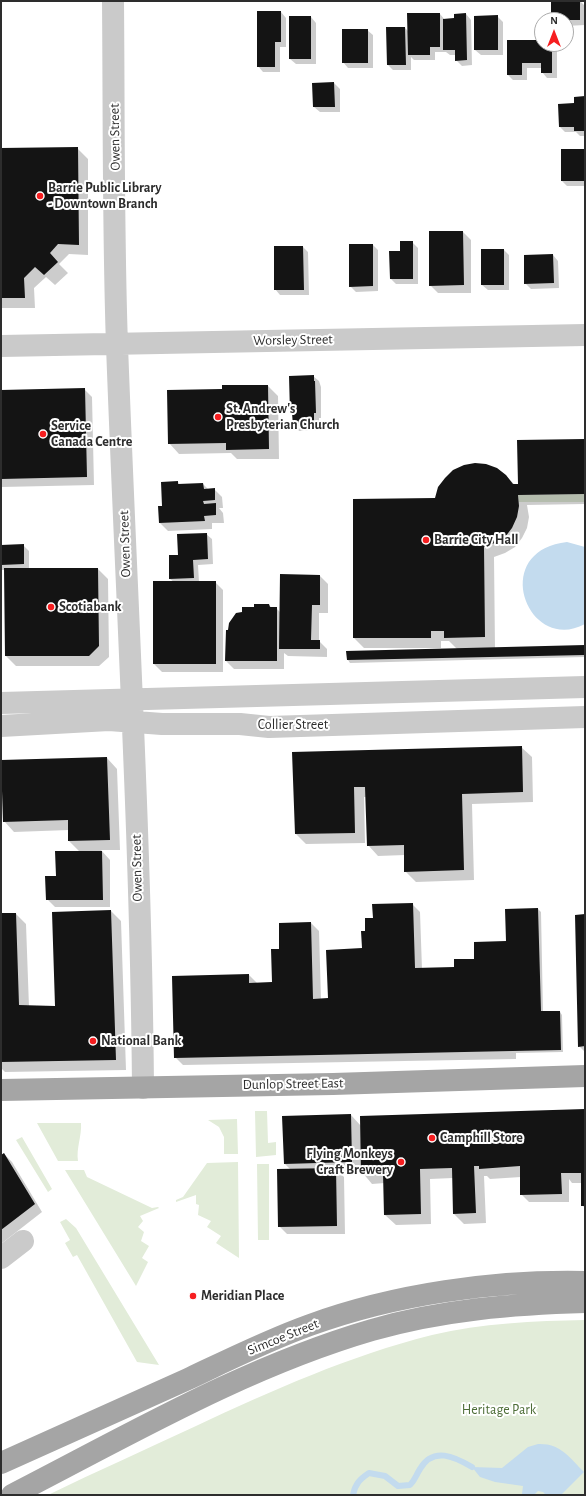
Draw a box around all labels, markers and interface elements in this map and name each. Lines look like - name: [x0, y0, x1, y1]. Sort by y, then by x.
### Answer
- north arrow: [534, 12, 574, 52]
- text: N: [550, 15, 558, 26]
- street label: Owen Street: [106, 103, 124, 171]
- place label: Barrie Public Library - Downtown Branch: [48, 180, 162, 212]
- marker: Barrie Public Library - Downtown Branch: [35, 191, 45, 201]
- street label: Worsley Street: [253, 331, 333, 349]
- place label: St. Andrew's Presbyterian Church: [226, 401, 339, 434]
- marker: St. Andrew's Presbyterian Church: [213, 412, 223, 422]
- place label: Service Canada Centre: [51, 418, 132, 450]
- marker: Service Canada Centre: [38, 429, 48, 439]
- street label: Owen Street: [115, 510, 135, 578]
- place label: Barrie City Hall: [434, 532, 518, 548]
- marker: Barrie City Hall: [421, 535, 431, 545]
- place label: Scotiabank: [59, 599, 121, 615]
- marker: Scotiabank: [46, 602, 56, 612]
- street label: Collier Street: [258, 717, 328, 733]
- street label: Owen Street: [128, 834, 146, 902]
- place label: National Bank: [101, 1033, 181, 1049]
- marker: National Bank: [88, 1036, 98, 1046]
- street label: Dunlop Street East: [242, 1075, 344, 1093]
- place label: Camphill Store: [440, 1130, 523, 1146]
- marker: Camphill Store: [427, 1133, 437, 1143]
- place label: Flying Monkeys Craft Brewery: [306, 1146, 393, 1178]
- marker: Flying Monkeys Craft Brewery: [396, 1157, 406, 1167]
- place label: Meridian Place: [201, 1288, 284, 1304]
- marker: Meridian Place: [188, 1291, 198, 1301]
- street label: Simcoe Street: [245, 1315, 321, 1359]
- park label: Heritage Park: [462, 1402, 536, 1418]

